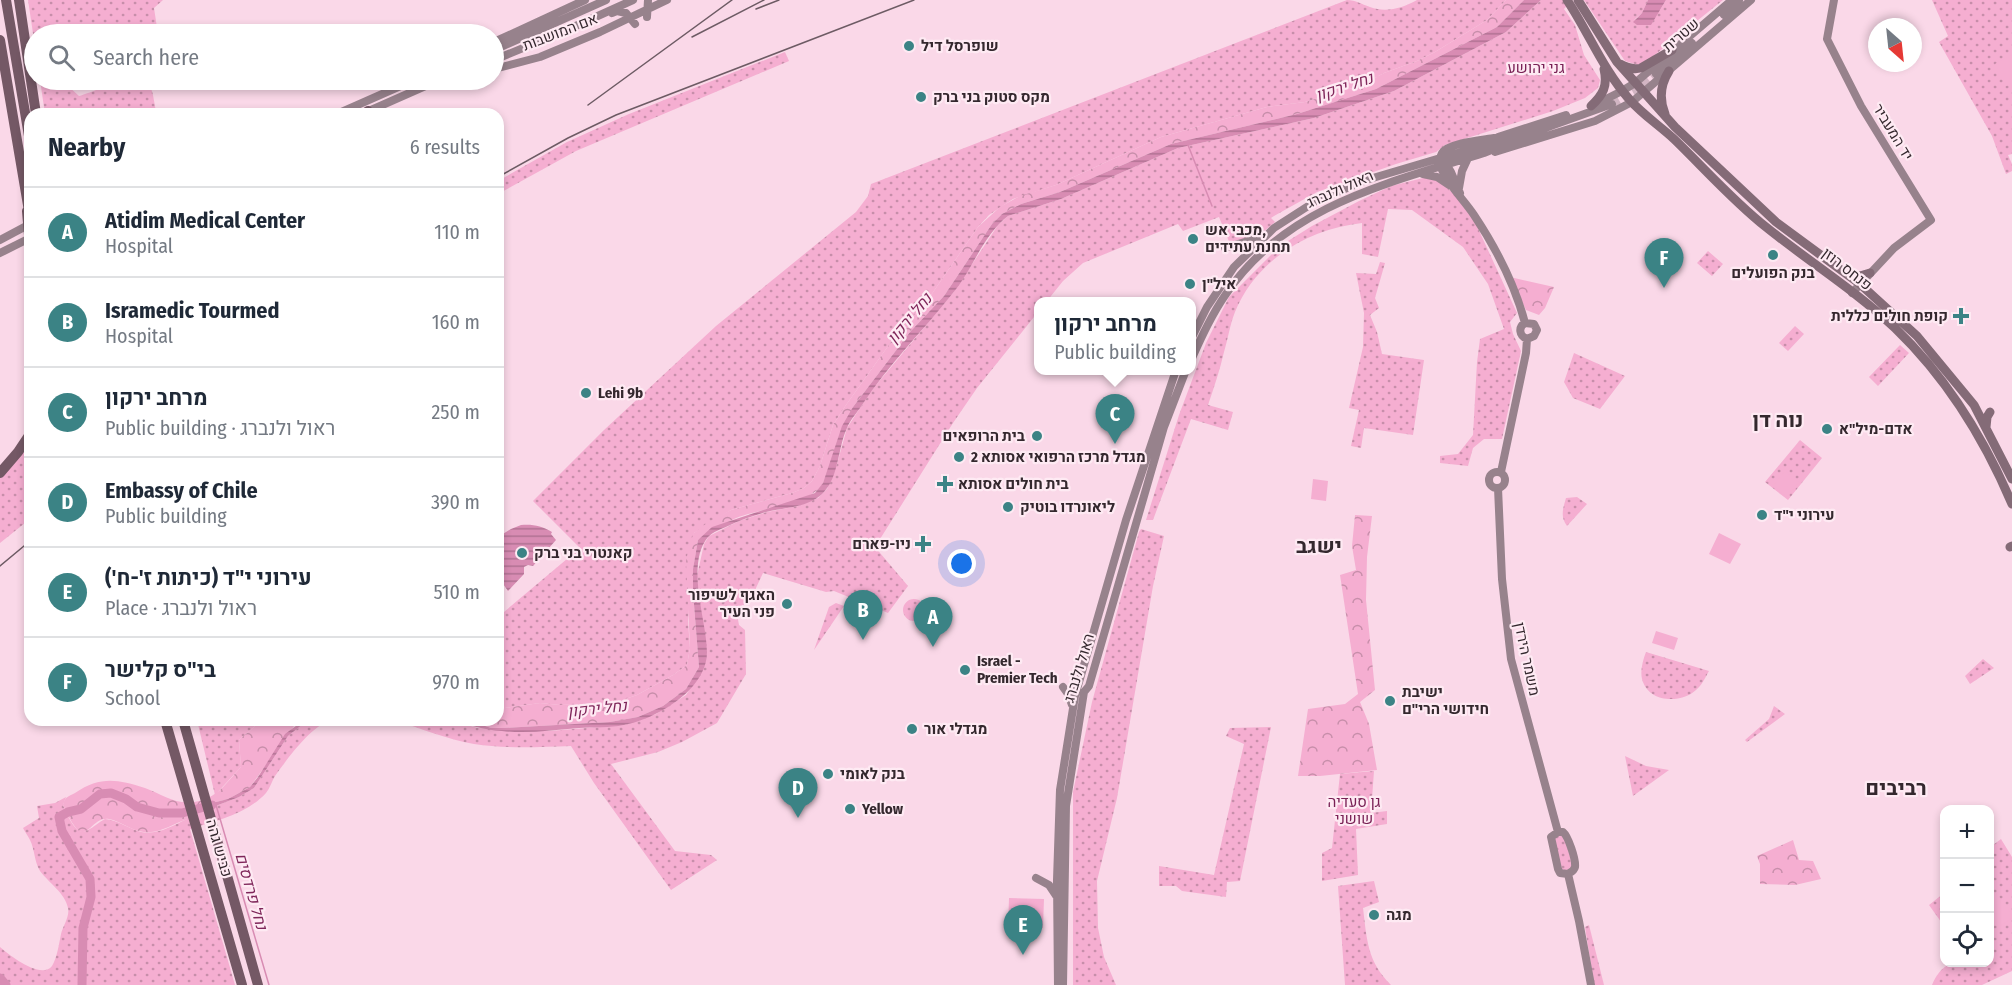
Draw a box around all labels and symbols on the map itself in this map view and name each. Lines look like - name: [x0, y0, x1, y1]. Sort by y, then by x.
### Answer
- street label: אם המושבות: [520, 9, 600, 55]
- street label: שטרית: [1659, 14, 1703, 56]
- north arrow: [1868, 18, 1922, 72]
- place label: שופרסל דיל: [921, 37, 999, 55]
- marker: שופרסל דיל: [902, 39, 916, 53]
- park label: גני יהושע: [1507, 59, 1565, 77]
- water label: נחל ירקון: [1313, 68, 1376, 105]
- place label: מקס סטוק בני ברק: [933, 88, 1050, 106]
- marker: מקס סטוק בני ברק: [914, 90, 928, 104]
- street label: יד המעביר: [1869, 101, 1917, 163]
- street label: ראול ולנברג: [1304, 166, 1376, 212]
- place label: מכבי אש, תחנת עתידים: [1205, 221, 1290, 256]
- marker: מכבי אש, תחנת עתידים: [1186, 232, 1200, 246]
- pin: F: [1644, 238, 1684, 288]
- street label: פנחס רוזן: [1818, 244, 1876, 294]
- marker: בנק הפועלים: [1766, 248, 1780, 262]
- place label: בנק הפועלים: [1731, 264, 1815, 282]
- place label: איל"ן: [1202, 275, 1236, 293]
- marker: איל"ן: [1183, 277, 1197, 291]
- water label: נחל ירקון: [883, 289, 937, 347]
- place label: קופת חולים כללית: [1831, 307, 1948, 325]
- marker: קופת חולים כללית: [1952, 307, 1970, 325]
- place label: Lehi 9b: [598, 384, 643, 402]
- marker: Lehi 9b: [579, 386, 593, 400]
- pin: C: [1096, 394, 1134, 444]
- district label: נוה דן: [1753, 407, 1803, 433]
- place label: אדם-מיל"א: [1839, 420, 1913, 438]
- marker: אדם-מיל"א: [1820, 422, 1834, 436]
- place label: בית הרופאים: [943, 427, 1025, 445]
- marker: בית הרופאים: [1030, 429, 1044, 443]
- place label: מגדל מרכז הרפואי אסותא 2: [970, 448, 1146, 466]
- marker: מגדל מרכז הרפואי אסותא 2: [952, 450, 966, 464]
- marker: בית חולים אסותא: [936, 475, 954, 493]
- place label: בית חולים אסותא: [958, 475, 1069, 493]
- place label: ליאונרדו בוטיק: [1020, 498, 1115, 516]
- marker: ליאונרדו בוטיק: [1001, 500, 1015, 514]
- place label: עירוני י"ד: [1774, 506, 1835, 524]
- marker: עירוני י"ד: [1755, 508, 1769, 522]
- district label: ישגב: [1296, 533, 1342, 559]
- place label: ניו-פארם: [852, 535, 911, 553]
- marker: ניו-פארם: [916, 537, 930, 551]
- place label: קאנטרי בני ברק: [534, 544, 633, 562]
- marker: קאנטרי בני ברק: [515, 546, 529, 560]
- your location: [947, 549, 976, 578]
- place label: האגף לשיפור פני העיר: [688, 586, 775, 621]
- pin: B: [844, 590, 882, 640]
- marker: האגף לשיפור פני העיר: [780, 597, 794, 611]
- pin: A: [914, 598, 952, 647]
- street label: משמר הירדן: [1510, 621, 1544, 697]
- street label: ראול ולנברג: [1060, 631, 1098, 705]
- place label: Israel - Premier Tech: [977, 652, 1058, 687]
- marker: Israel - Premier Tech: [958, 663, 972, 677]
- place label: ישיבת חידושי הרי"ם: [1402, 683, 1489, 718]
- marker: ישיבת חידושי הרי"ם: [1383, 694, 1397, 708]
- water label: נחל ירקון: [567, 696, 629, 721]
- place label: מגדלי אור: [924, 720, 988, 738]
- marker: מגדלי אור: [905, 722, 919, 736]
- place label: בנק לאומי: [840, 765, 905, 783]
- marker: בנק לאומי: [821, 767, 835, 781]
- pin: D: [778, 768, 818, 818]
- district label: רביבים: [1865, 775, 1927, 801]
- park label: גן סעדיה שושני: [1327, 793, 1381, 828]
- place label: Yellow: [861, 800, 904, 818]
- marker: Yellow: [843, 802, 857, 816]
- street label: כביש גהה: [202, 817, 236, 879]
- water label: נחל פרדסים: [232, 851, 272, 933]
- pin: E: [1004, 906, 1042, 955]
- place label: מגה: [1386, 906, 1412, 924]
- marker: מגה: [1367, 908, 1381, 922]

